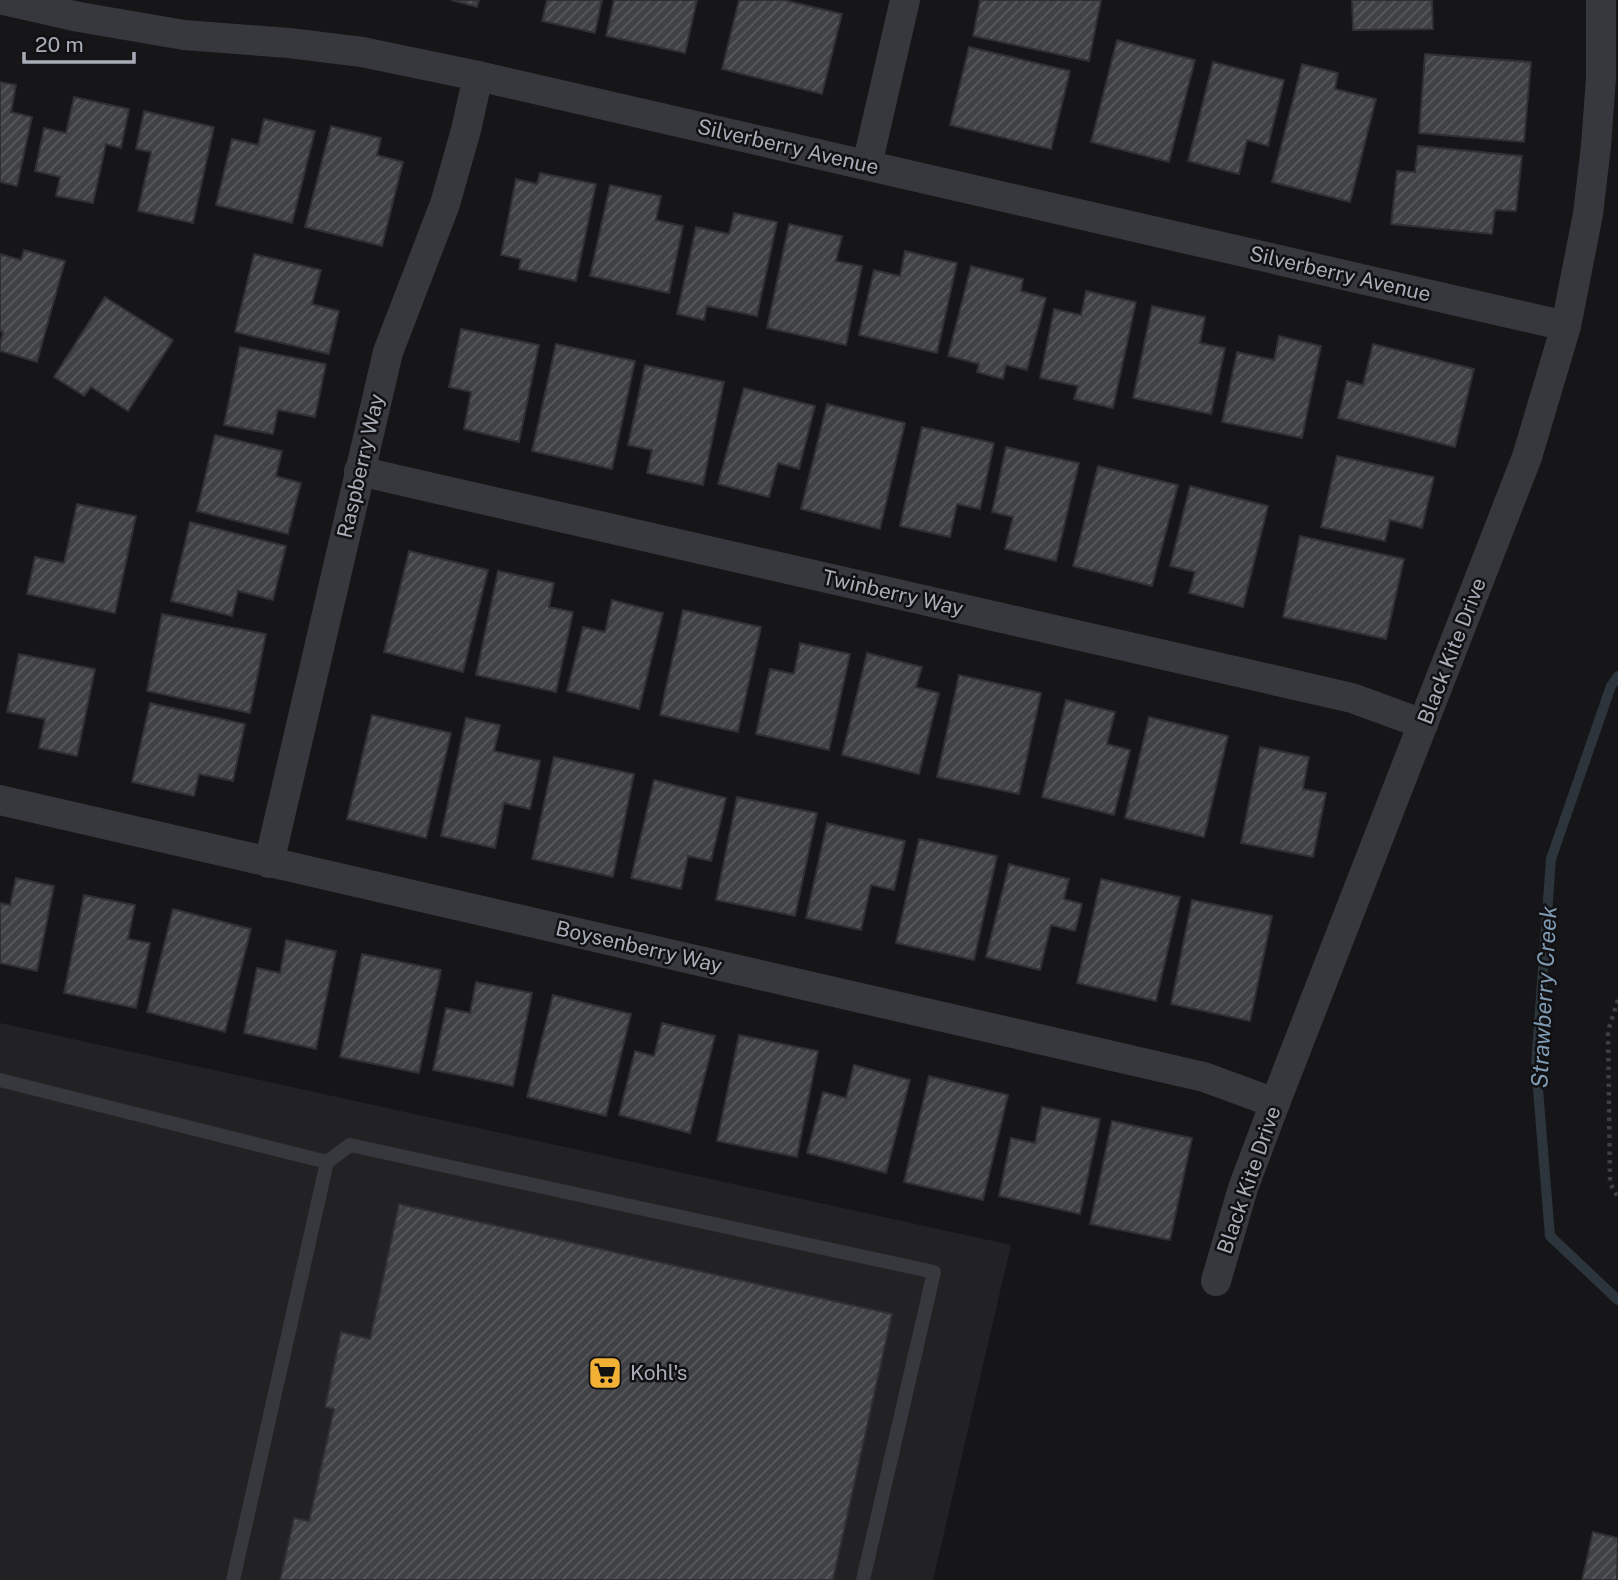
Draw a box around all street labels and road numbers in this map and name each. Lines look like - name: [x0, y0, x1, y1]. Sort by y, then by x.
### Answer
- street label: Silverberry Avenue: [695, 113, 881, 180]
- street label: Silverberry Avenue: [1247, 240, 1433, 307]
- street label: Raspberry Way: [332, 391, 389, 540]
- street label: Twinberry Way: [820, 564, 966, 621]
- street label: Black Kite Drive: [1412, 574, 1491, 727]
- street label: Boysenberry Way: [553, 915, 725, 978]
- street label: Black Kite Drive: [1212, 1103, 1286, 1257]

